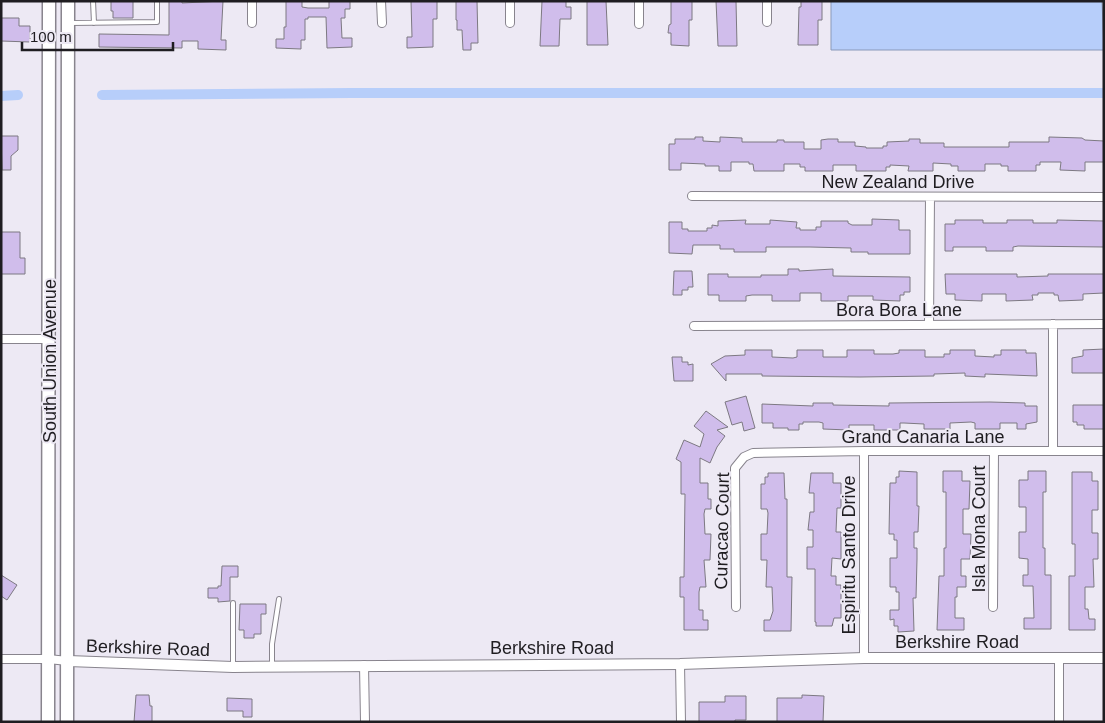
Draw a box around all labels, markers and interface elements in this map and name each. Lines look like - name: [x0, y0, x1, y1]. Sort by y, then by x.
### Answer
- scale bar: [22, 20, 174, 52]
- text: 100 m: [30, 28, 72, 45]
- street label: New Zealand Drive: [821, 172, 975, 192]
- street label: South Union Avenue: [40, 279, 60, 443]
- street label: Bora Bora Lane: [836, 300, 962, 320]
- street label: Grand Canaria Lane: [841, 427, 1005, 447]
- street label: Isla Mona Court: [969, 465, 989, 593]
- street label: Curacao Court: [711, 472, 733, 590]
- street label: Espiritu Santo Drive: [839, 475, 859, 635]
- street label: Berkshire Road: [895, 632, 1019, 652]
- street label: Berkshire Road: [86, 636, 210, 660]
- street label: Berkshire Road: [490, 638, 614, 658]

